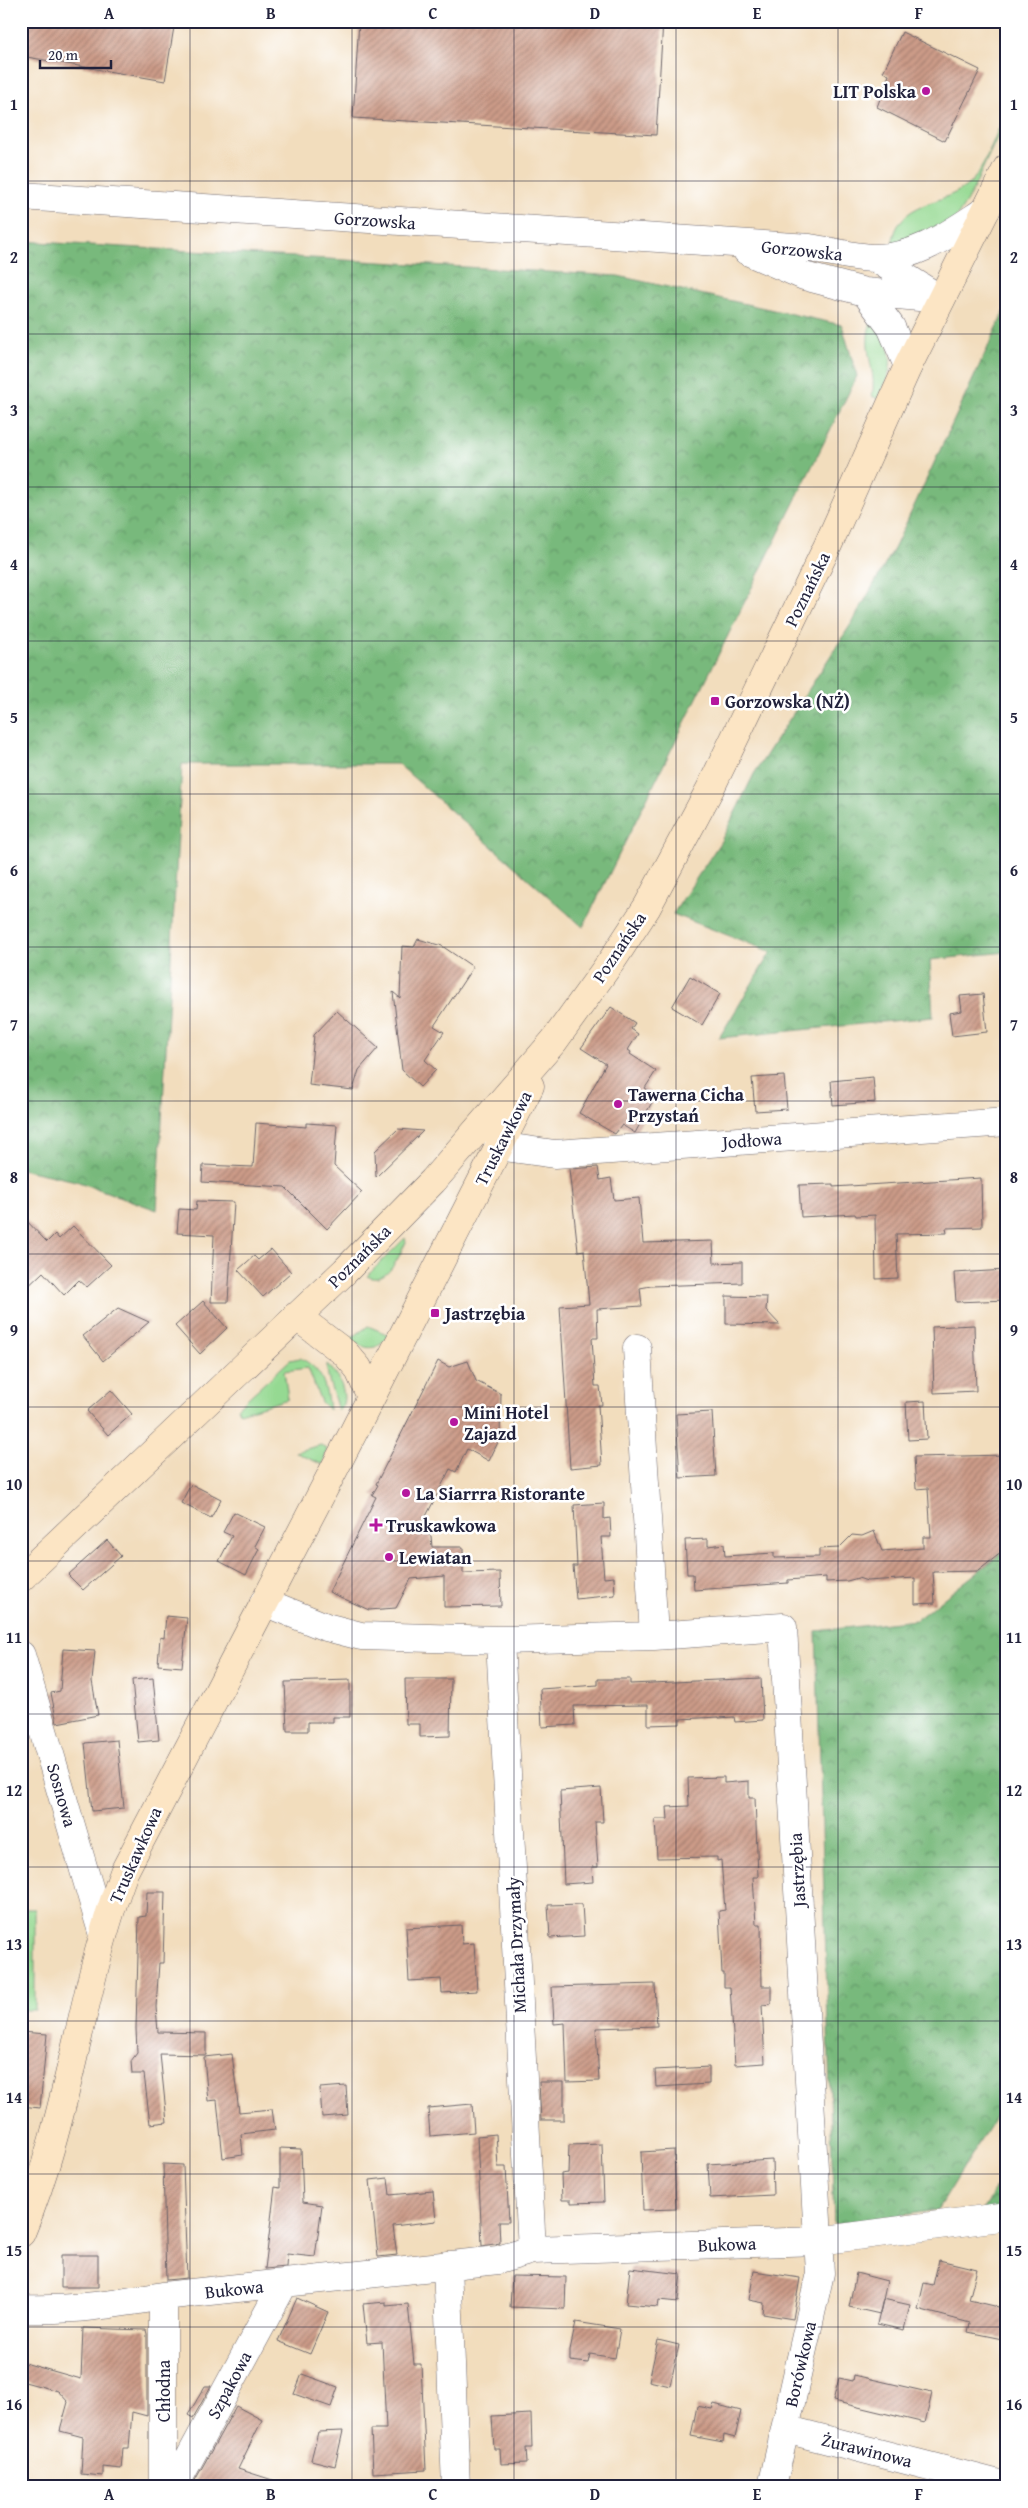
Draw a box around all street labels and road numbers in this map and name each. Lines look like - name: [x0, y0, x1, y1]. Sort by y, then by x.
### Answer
- street label: Gorzowska: [333, 204, 417, 236]
- street label: Gorzowska: [760, 232, 844, 268]
- street label: Poznańska: [777, 547, 837, 631]
- street label: Poznańska: [585, 906, 653, 988]
- street label: Truskawkowa: [468, 1085, 539, 1190]
- street label: Jodłowa: [719, 1124, 783, 1156]
- street label: Poznańska: [321, 1218, 397, 1294]
- street label: Sosnowa: [40, 1760, 84, 1831]
- street label: Truskawkowa: [102, 1802, 169, 1908]
- street label: Jastrzębia: [782, 1832, 813, 1910]
- street label: Michała Drzymały: [499, 1876, 533, 2014]
- street label: Bukowa: [697, 2229, 757, 2259]
- street label: Bukowa: [203, 2272, 265, 2305]
- street label: Borówkowa: [777, 2318, 823, 2410]
- street label: Szpakowa: [200, 2346, 258, 2424]
- street label: Chłodna: [150, 2359, 177, 2422]
- street label: Żurawinowa: [819, 2426, 916, 2474]

